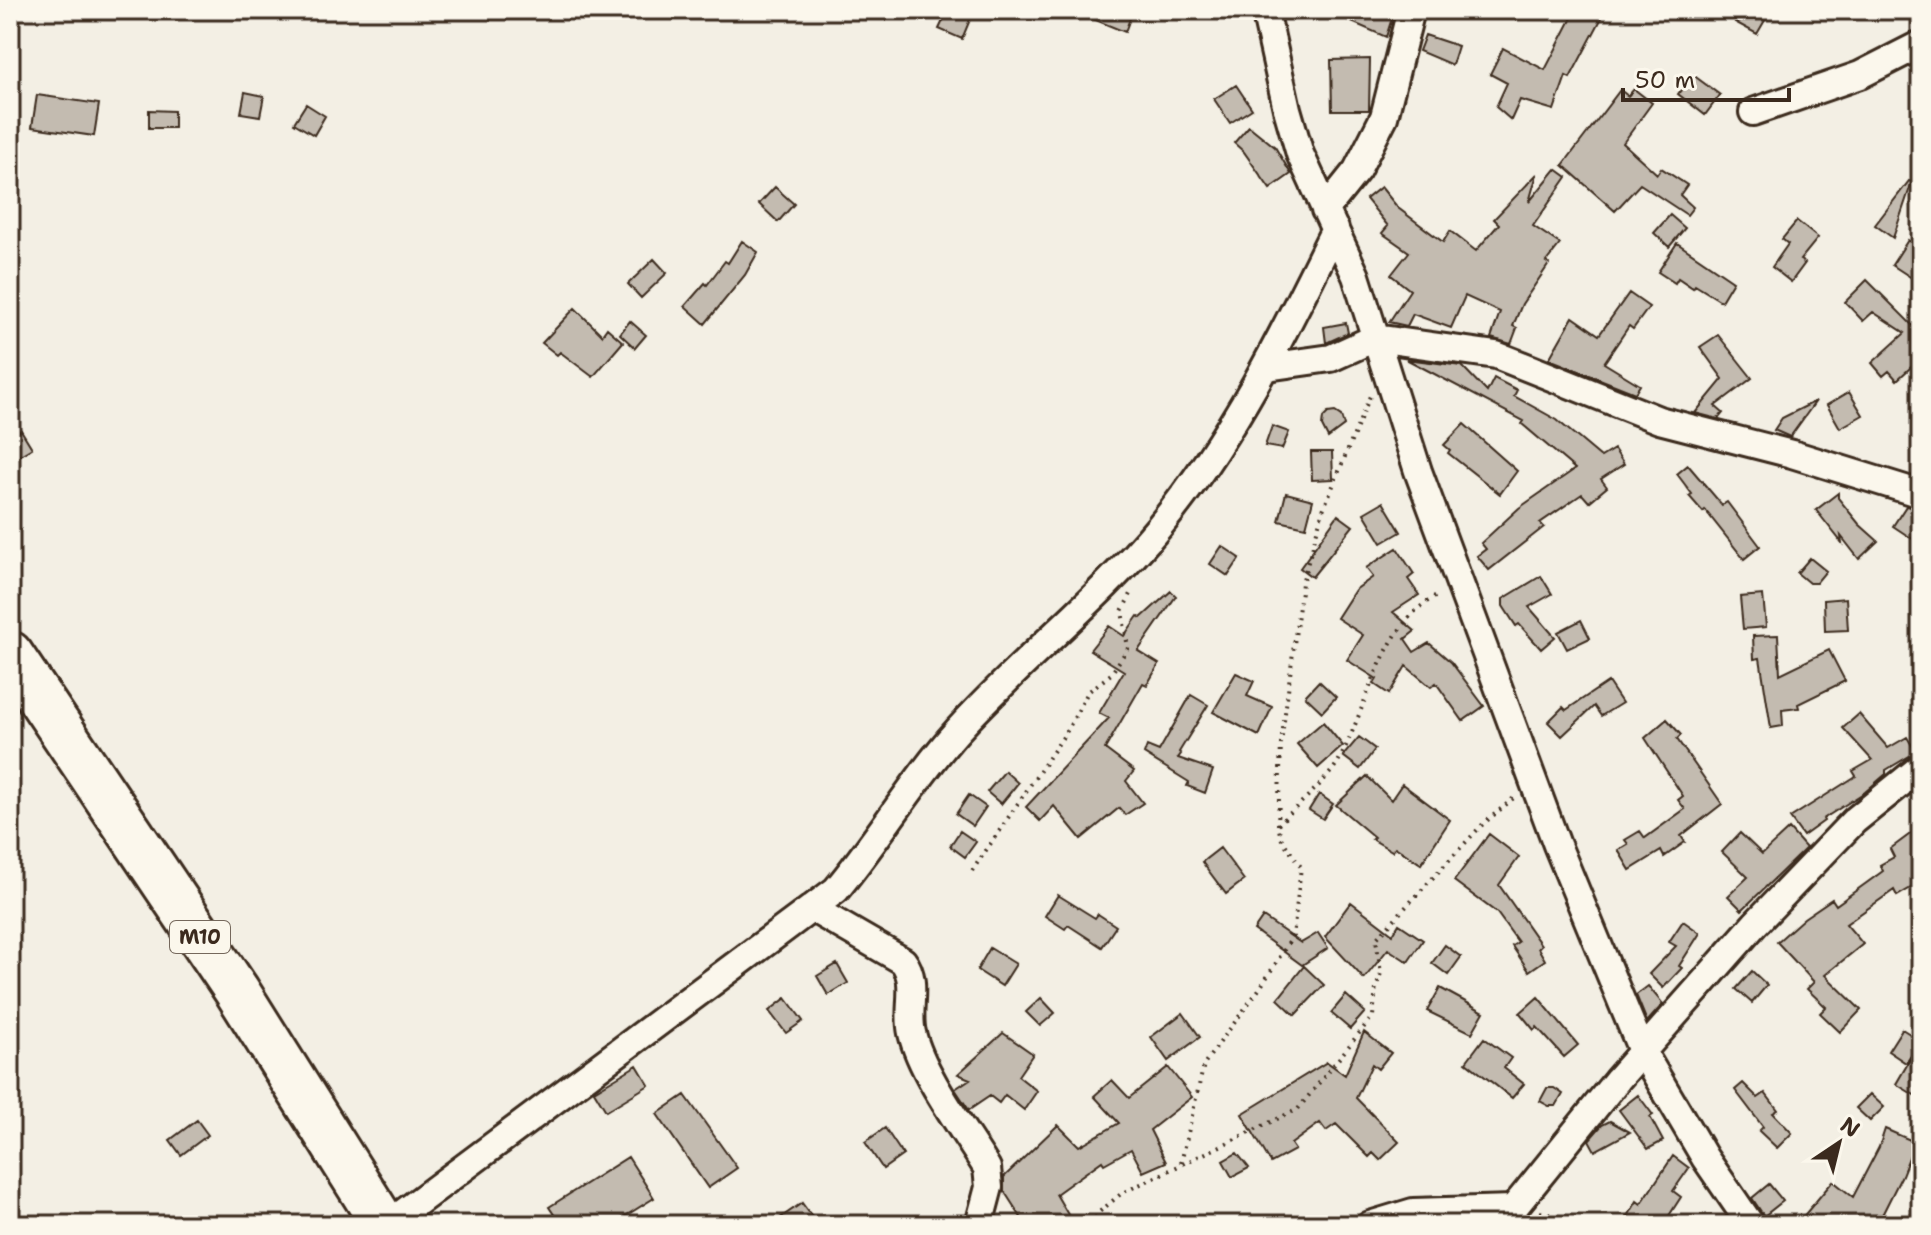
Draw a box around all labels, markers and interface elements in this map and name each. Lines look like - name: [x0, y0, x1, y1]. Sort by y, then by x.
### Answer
- scale bar: [1623, 52, 1789, 102]
- text: 50 m: [1635, 64, 1695, 96]
- road number: M10: [170, 921, 230, 953]
- north arrow: [1799, 1103, 1879, 1183]
- text: N: [1835, 1110, 1866, 1144]

